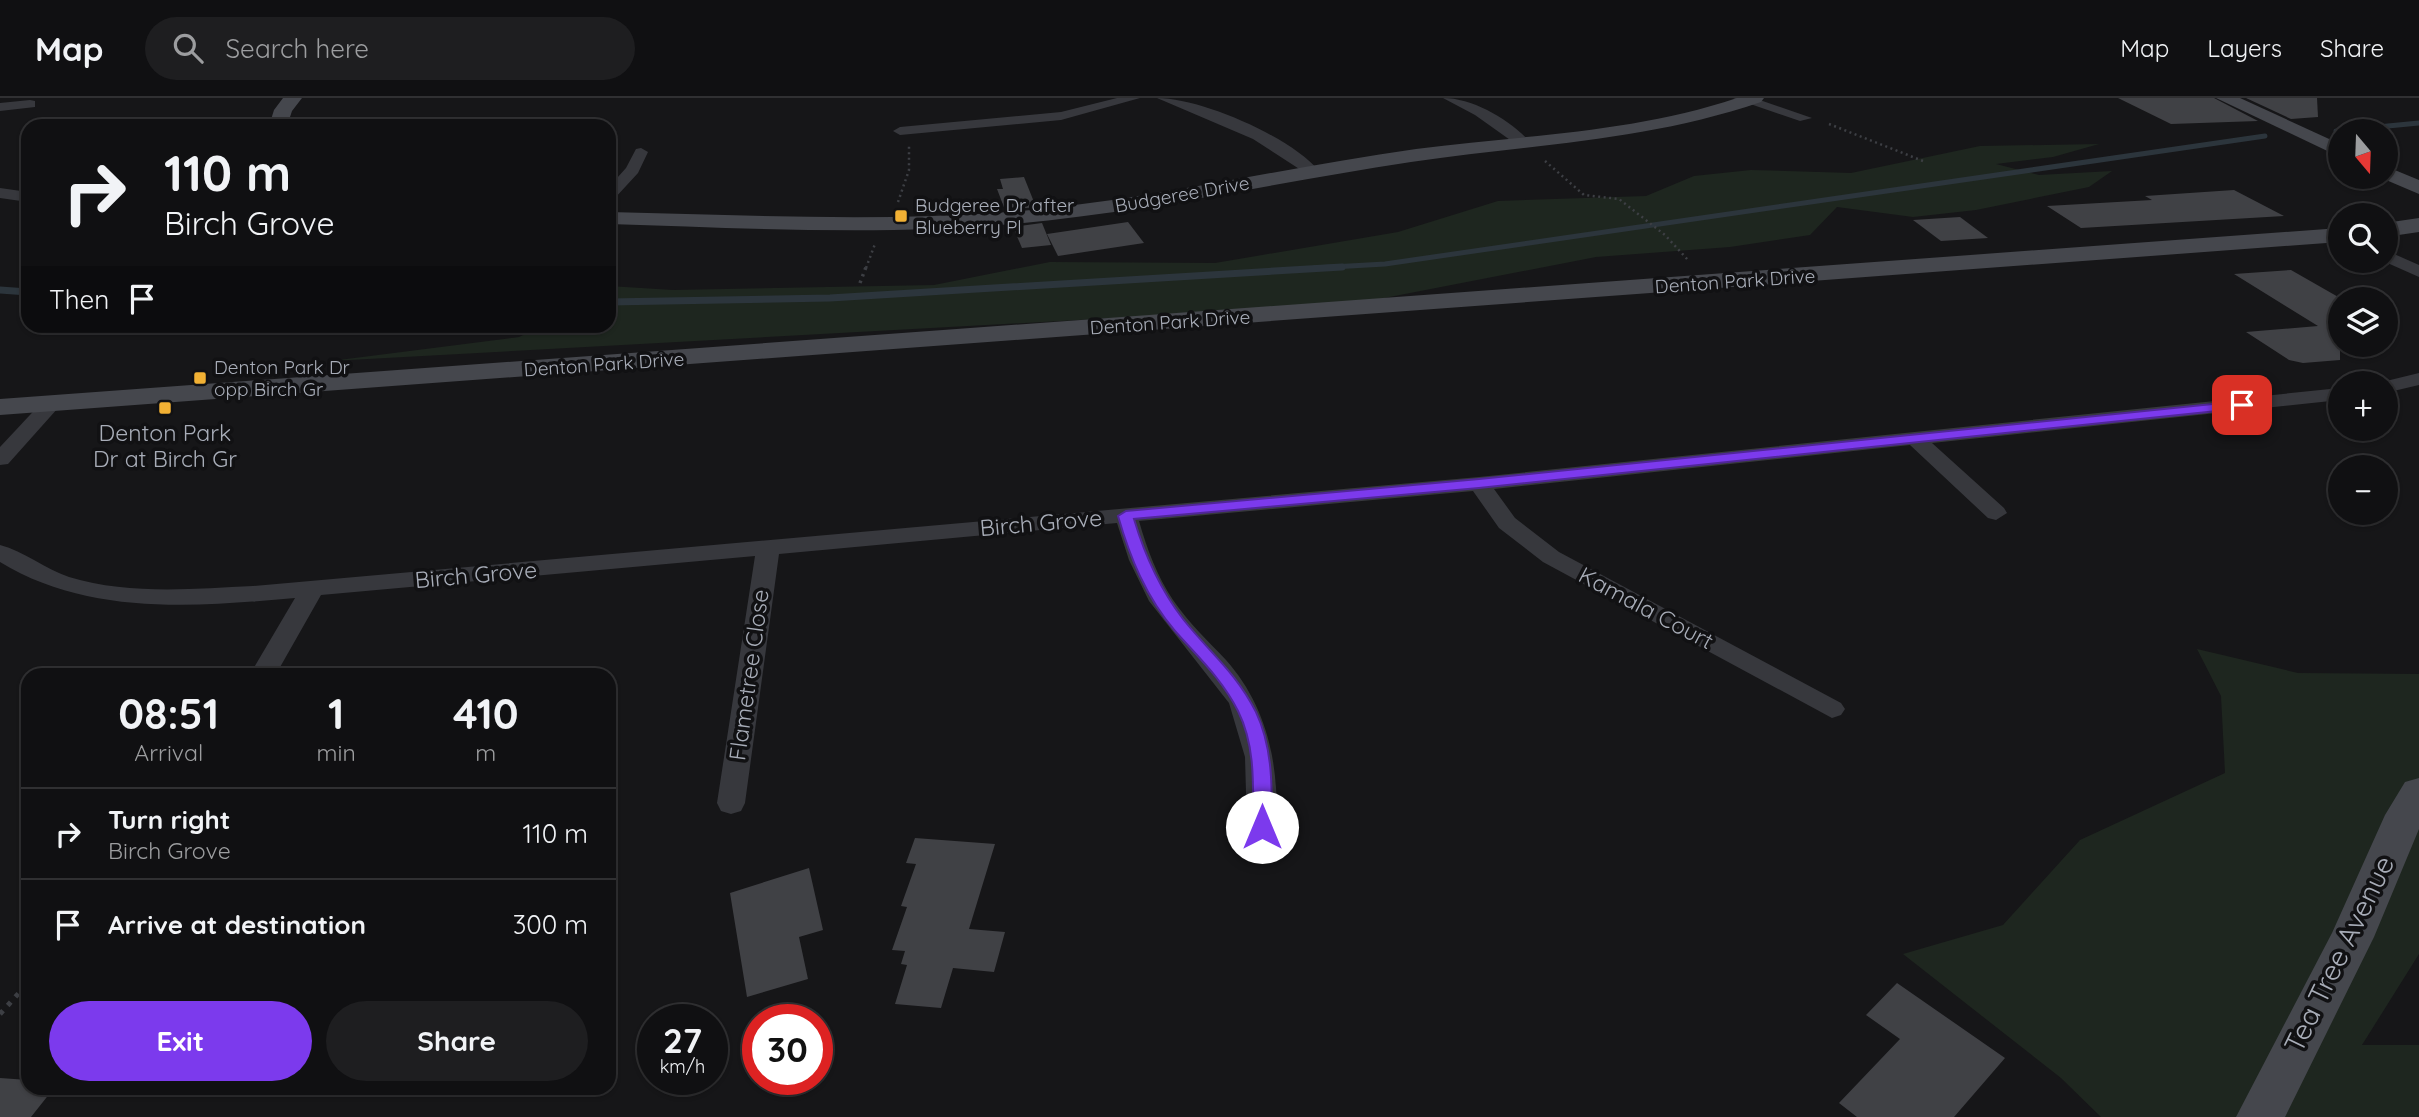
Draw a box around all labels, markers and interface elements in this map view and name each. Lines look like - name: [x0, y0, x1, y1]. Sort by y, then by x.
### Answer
- search box: [145, 17, 635, 80]
- text: Map: [35, 28, 103, 69]
- icon: search: [169, 29, 207, 67]
- text: Search here: [225, 32, 369, 65]
- text: Map: [2120, 33, 2169, 63]
- text: Layers: [2207, 33, 2282, 63]
- text: Share: [2320, 33, 2384, 63]
- north arrow: [2328, 119, 2398, 189]
- map controls: [2328, 119, 2398, 525]
- text: 110 m: [164, 142, 291, 203]
- icon: right: [49, 147, 140, 238]
- street label: Budgeree Drive: [1113, 170, 1251, 218]
- place label: Budgeree Dr after Blueberry Pl: [915, 193, 1075, 239]
- text: Birch Grove: [164, 203, 335, 243]
- button: search: [2328, 203, 2398, 273]
- marker: Budgeree Dr after Blueberry Pl: [893, 208, 909, 224]
- street label: Denton Park Drive: [1654, 263, 1816, 299]
- icon: arrive: [123, 280, 161, 318]
- text: Then: [49, 283, 109, 316]
- button: layers: [2328, 287, 2398, 357]
- street label: Denton Park Drive: [1089, 304, 1251, 340]
- street label: Denton Park Drive: [523, 346, 685, 382]
- place label: Denton Park Dr opp Birch Gr: [214, 355, 351, 401]
- marker: Denton Park Dr opp Birch Gr: [192, 370, 208, 386]
- button: +: [2328, 371, 2398, 441]
- pin: [2212, 375, 2272, 435]
- icon: arrive: [2223, 386, 2261, 424]
- marker: Denton Park Dr at Birch Gr: [157, 400, 173, 416]
- place label: Denton Park Dr at Birch Gr: [93, 418, 237, 473]
- button: −: [2328, 455, 2398, 525]
- street label: Birch Grove: [979, 503, 1103, 542]
- street label: Birch Grove: [414, 555, 538, 594]
- street label: Kamala Court: [1574, 560, 1719, 655]
- street label: Flametree Close: [722, 588, 775, 762]
- text: 08:51: [118, 687, 219, 740]
- text: 1: [328, 687, 344, 740]
- text: 410: [453, 687, 519, 740]
- text: Arrival: [134, 738, 203, 767]
- text: min: [317, 738, 356, 767]
- text: m: [475, 738, 496, 767]
- position arrow: [1225, 790, 1299, 864]
- text: Turn right: [108, 803, 230, 836]
- icon: right: [49, 815, 87, 853]
- text: 110 m: [522, 817, 588, 850]
- text: Birch Grove: [108, 836, 231, 865]
- street label: Tea Tree Avenue: [2276, 850, 2401, 1058]
- icon: arrive: [49, 906, 87, 944]
- text: Arrive at destination: [108, 908, 366, 941]
- text: 300 m: [513, 908, 588, 941]
- button: Exit: [49, 1001, 312, 1081]
- button: Share: [326, 1001, 588, 1081]
- speed limit sign: 30: [742, 1004, 833, 1095]
- text: 27: [663, 1018, 702, 1062]
- text: km/h: [660, 1055, 705, 1078]

